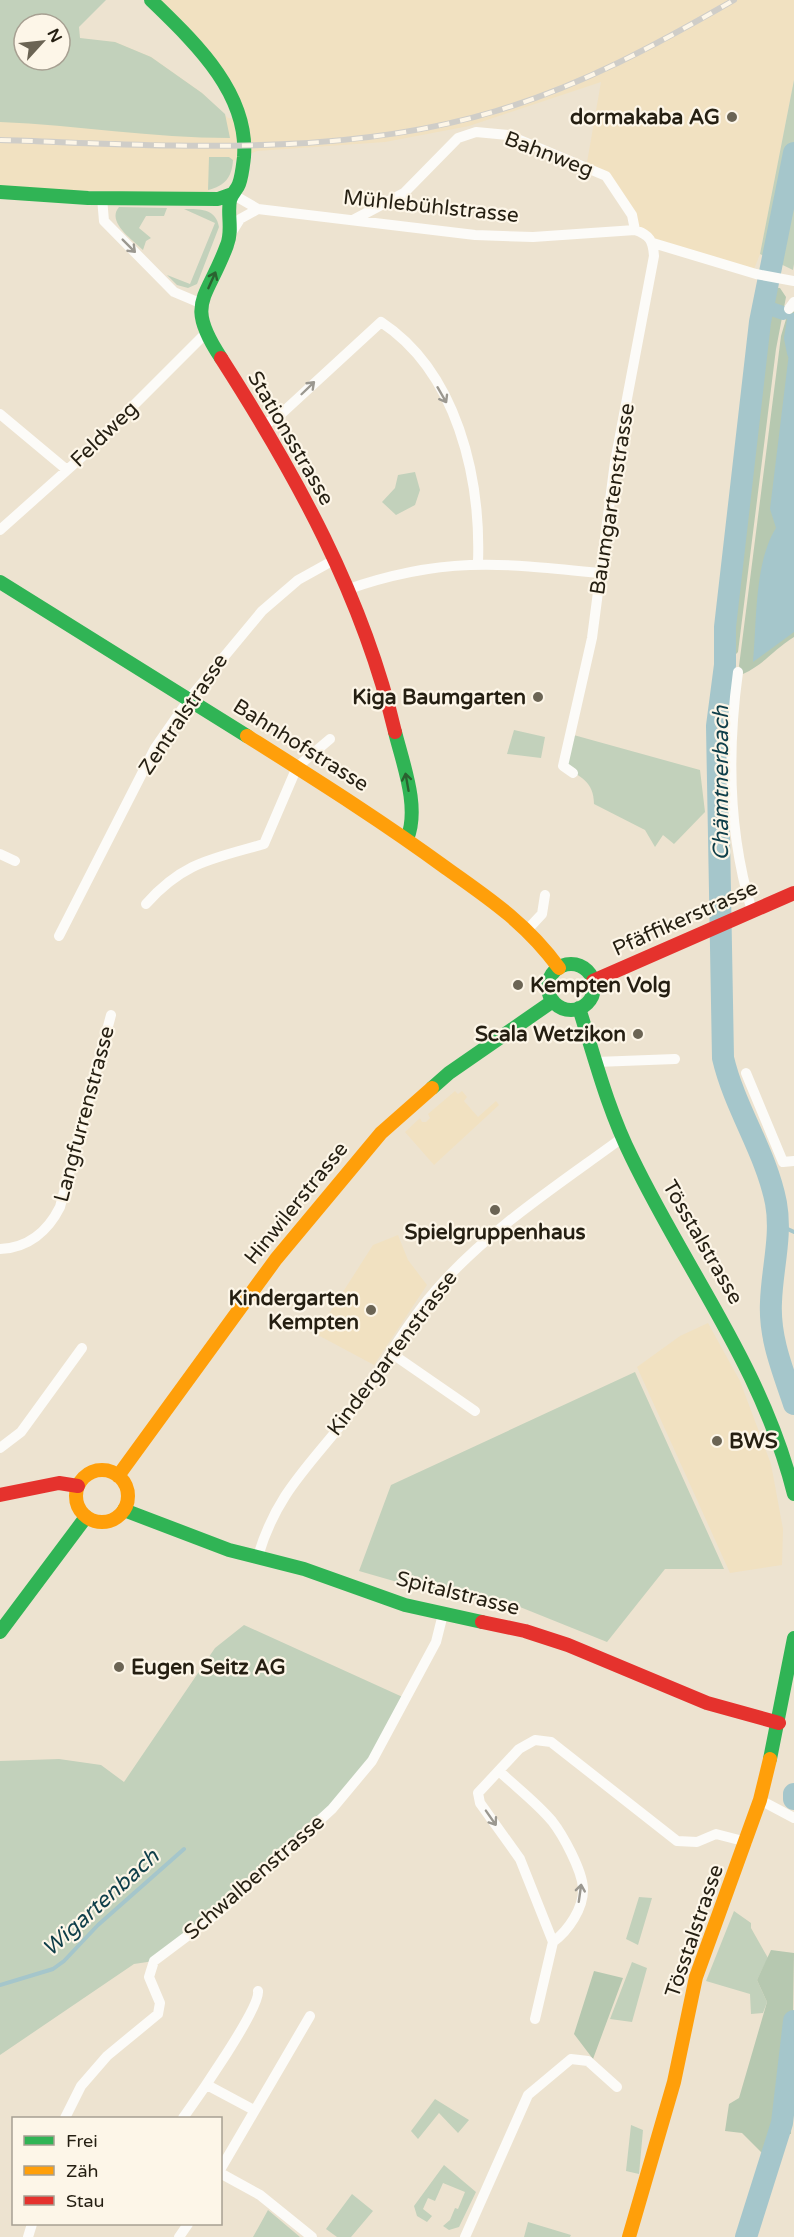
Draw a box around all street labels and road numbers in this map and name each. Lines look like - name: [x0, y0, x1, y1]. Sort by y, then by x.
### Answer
- street label: Bahnweg: [501, 126, 597, 183]
- street label: Mühlebühlstrasse: [342, 185, 520, 228]
- street label: Stationsstrasse: [242, 367, 339, 510]
- street label: Feldweg: [65, 396, 143, 472]
- street label: Baumgartenstrasse: [585, 401, 640, 597]
- street label: Zentralstrasse: [134, 649, 233, 780]
- street label: Bahnhofstrasse: [228, 694, 373, 797]
- street label: Pfäffikerstrasse: [609, 875, 762, 962]
- street label: Langfurrenstrasse: [49, 1023, 120, 1205]
- street label: Hinwilerstrasse: [239, 1137, 353, 1270]
- street label: Tösstalstrasse: [657, 1176, 748, 1309]
- street label: Kindergartenstrasse: [322, 1266, 463, 1441]
- street label: Spitalstrasse: [394, 1566, 522, 1621]
- street label: Schwalbenstrasse: [179, 1809, 330, 1945]
- street label: Tösstalstrasse: [660, 1861, 729, 2001]

